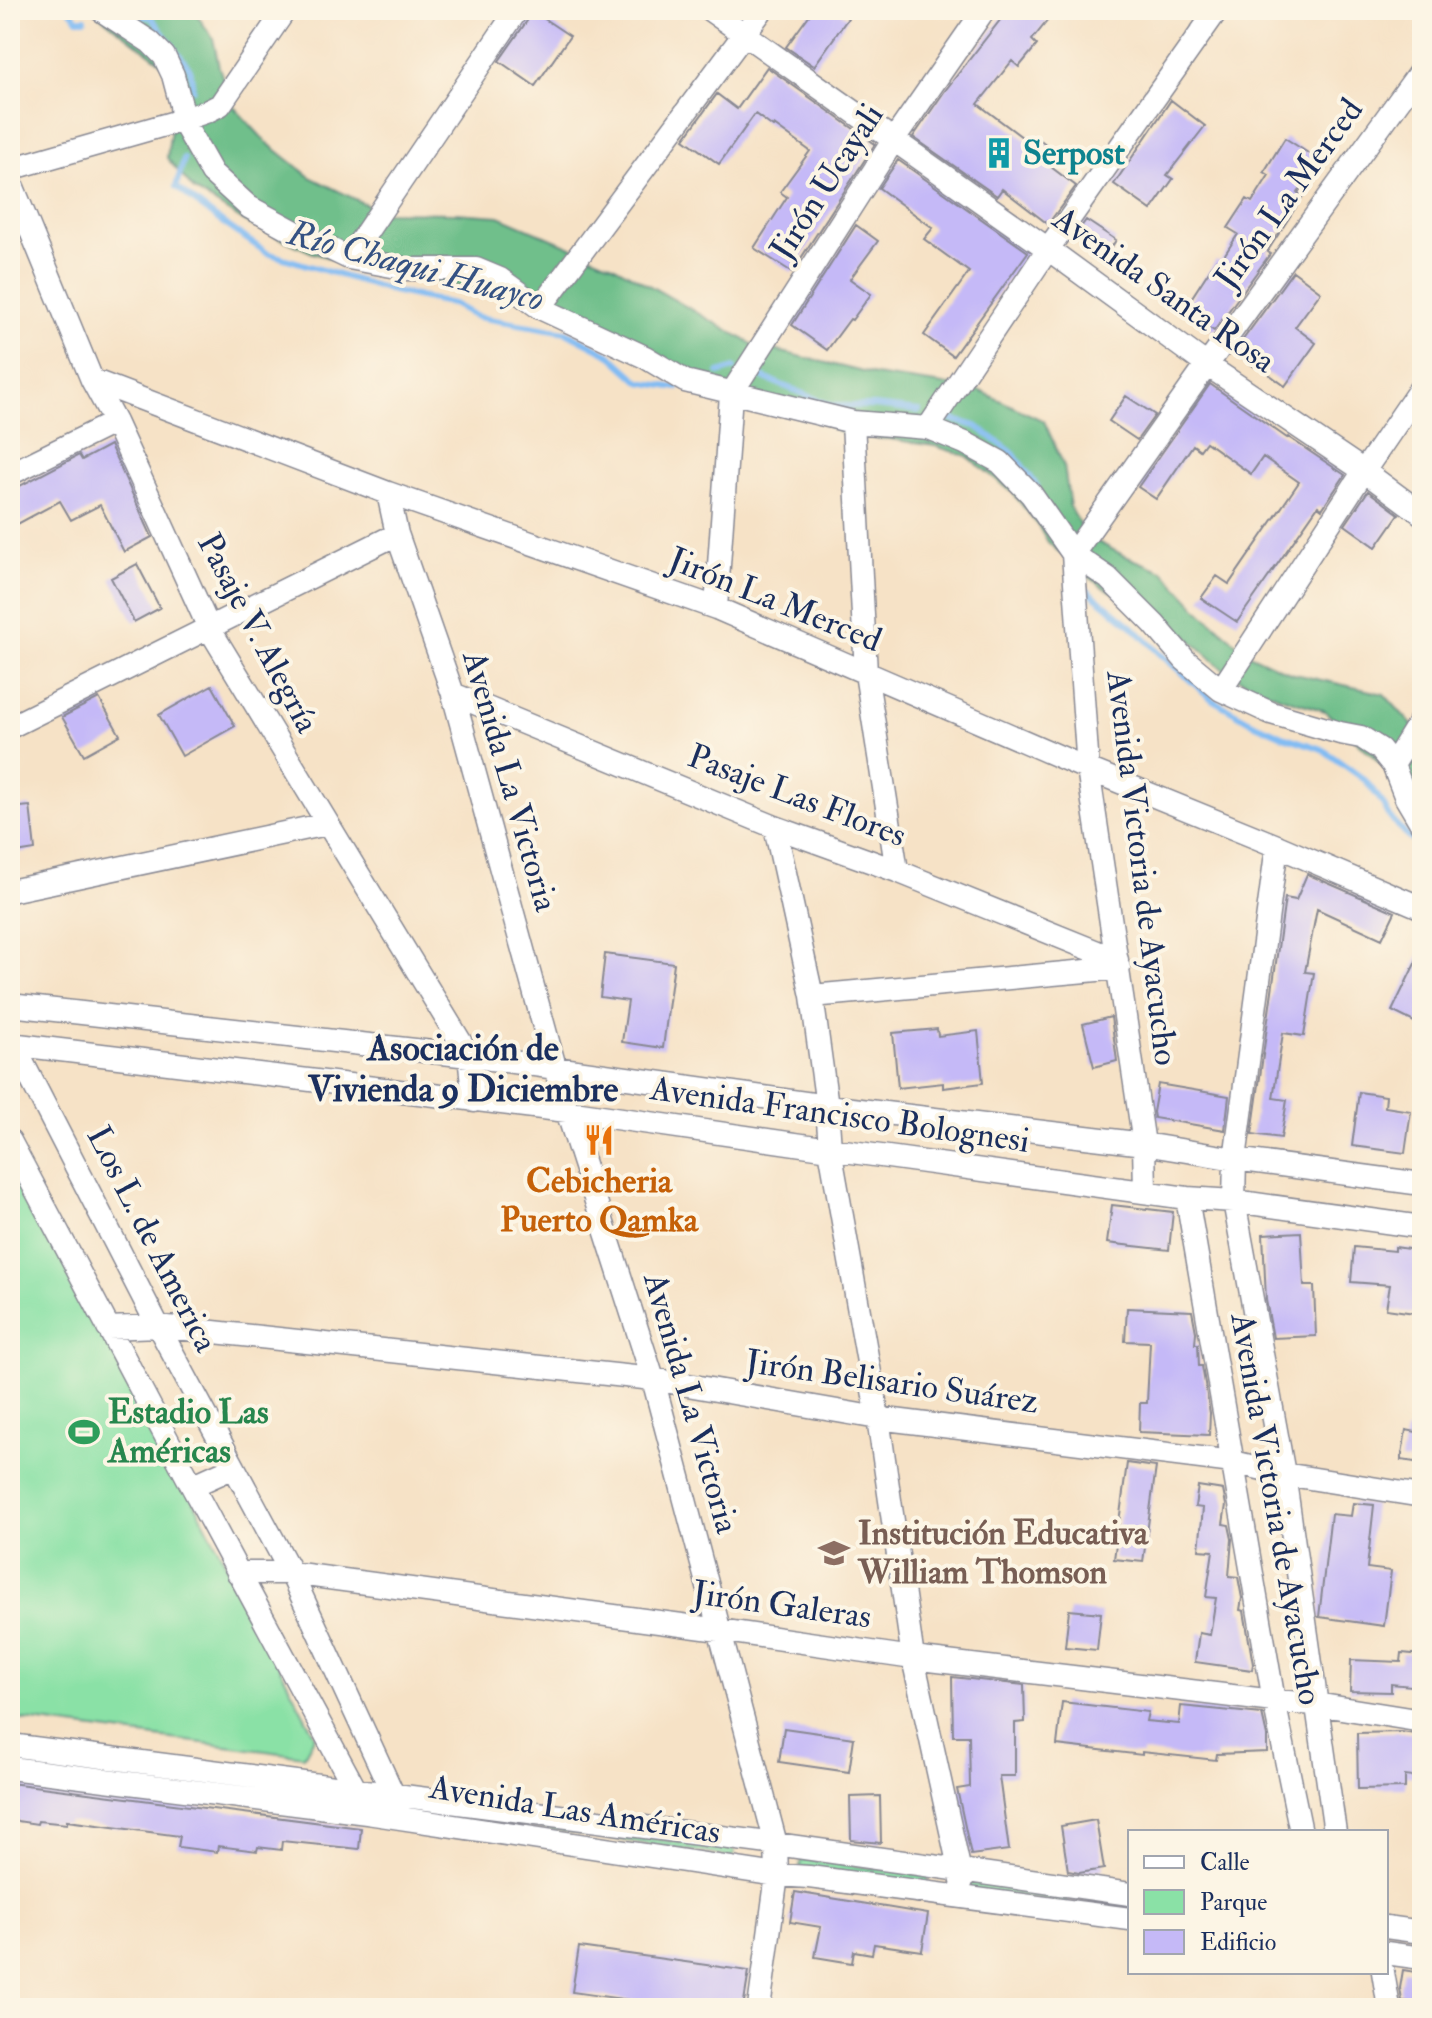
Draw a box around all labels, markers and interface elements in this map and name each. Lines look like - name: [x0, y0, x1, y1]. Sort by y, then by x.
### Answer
- street label: Jirón La Merced: [1205, 90, 1373, 299]
- street label: Jirón Ucayali: [760, 96, 893, 269]
- place label: Serpost: [1023, 132, 1125, 175]
- building icon: Serpost: [982, 136, 1016, 170]
- street label: Avenida Santa Rosa: [1044, 197, 1284, 383]
- water label: Río Chaqui Huayco: [282, 210, 549, 322]
- street label: Pasaje V. Alegría: [187, 526, 329, 741]
- street label: Jirón La Merced: [661, 537, 888, 662]
- street label: Avenida La Victoria: [452, 645, 568, 917]
- street label: Avenida Victoria de Ayacucho: [1096, 667, 1188, 1068]
- street label: Pasaje Las Flores: [682, 735, 912, 857]
- district label: Asociación de Vivienda 9 Diciembre: [308, 1026, 618, 1112]
- street label: Avenida Francisco Bolognesi: [647, 1067, 1032, 1163]
- street label: Los L. de America: [77, 1119, 228, 1360]
- restaurant icon: Cebicheria Puerto Qamka: [582, 1123, 616, 1157]
- place label: Cebicheria Puerto Qamka: [500, 1160, 699, 1242]
- street label: Avenida La Victoria: [633, 1267, 749, 1539]
- street label: Avenida Victoria de Ayacucho: [1220, 1309, 1332, 1708]
- street label: Jirón Belisario Suárez: [742, 1340, 1041, 1424]
- place label: Estadio Las Américas: [106, 1391, 269, 1473]
- sports icon: Estadio Las Américas: [67, 1415, 101, 1449]
- place label: Institución Educativa William Thomson: [857, 1512, 1149, 1594]
- school or university icon: Institución Educativa William Thomson: [817, 1536, 851, 1570]
- street label: Jirón Galeras: [689, 1571, 874, 1639]
- street label: Avenida Las Américas: [425, 1766, 724, 1854]
- legend: [1128, 1830, 1388, 1974]
- text: Calle: [1200, 1847, 1250, 1878]
- text: Parque: [1200, 1887, 1267, 1918]
- text: Edificio: [1200, 1927, 1276, 1958]

